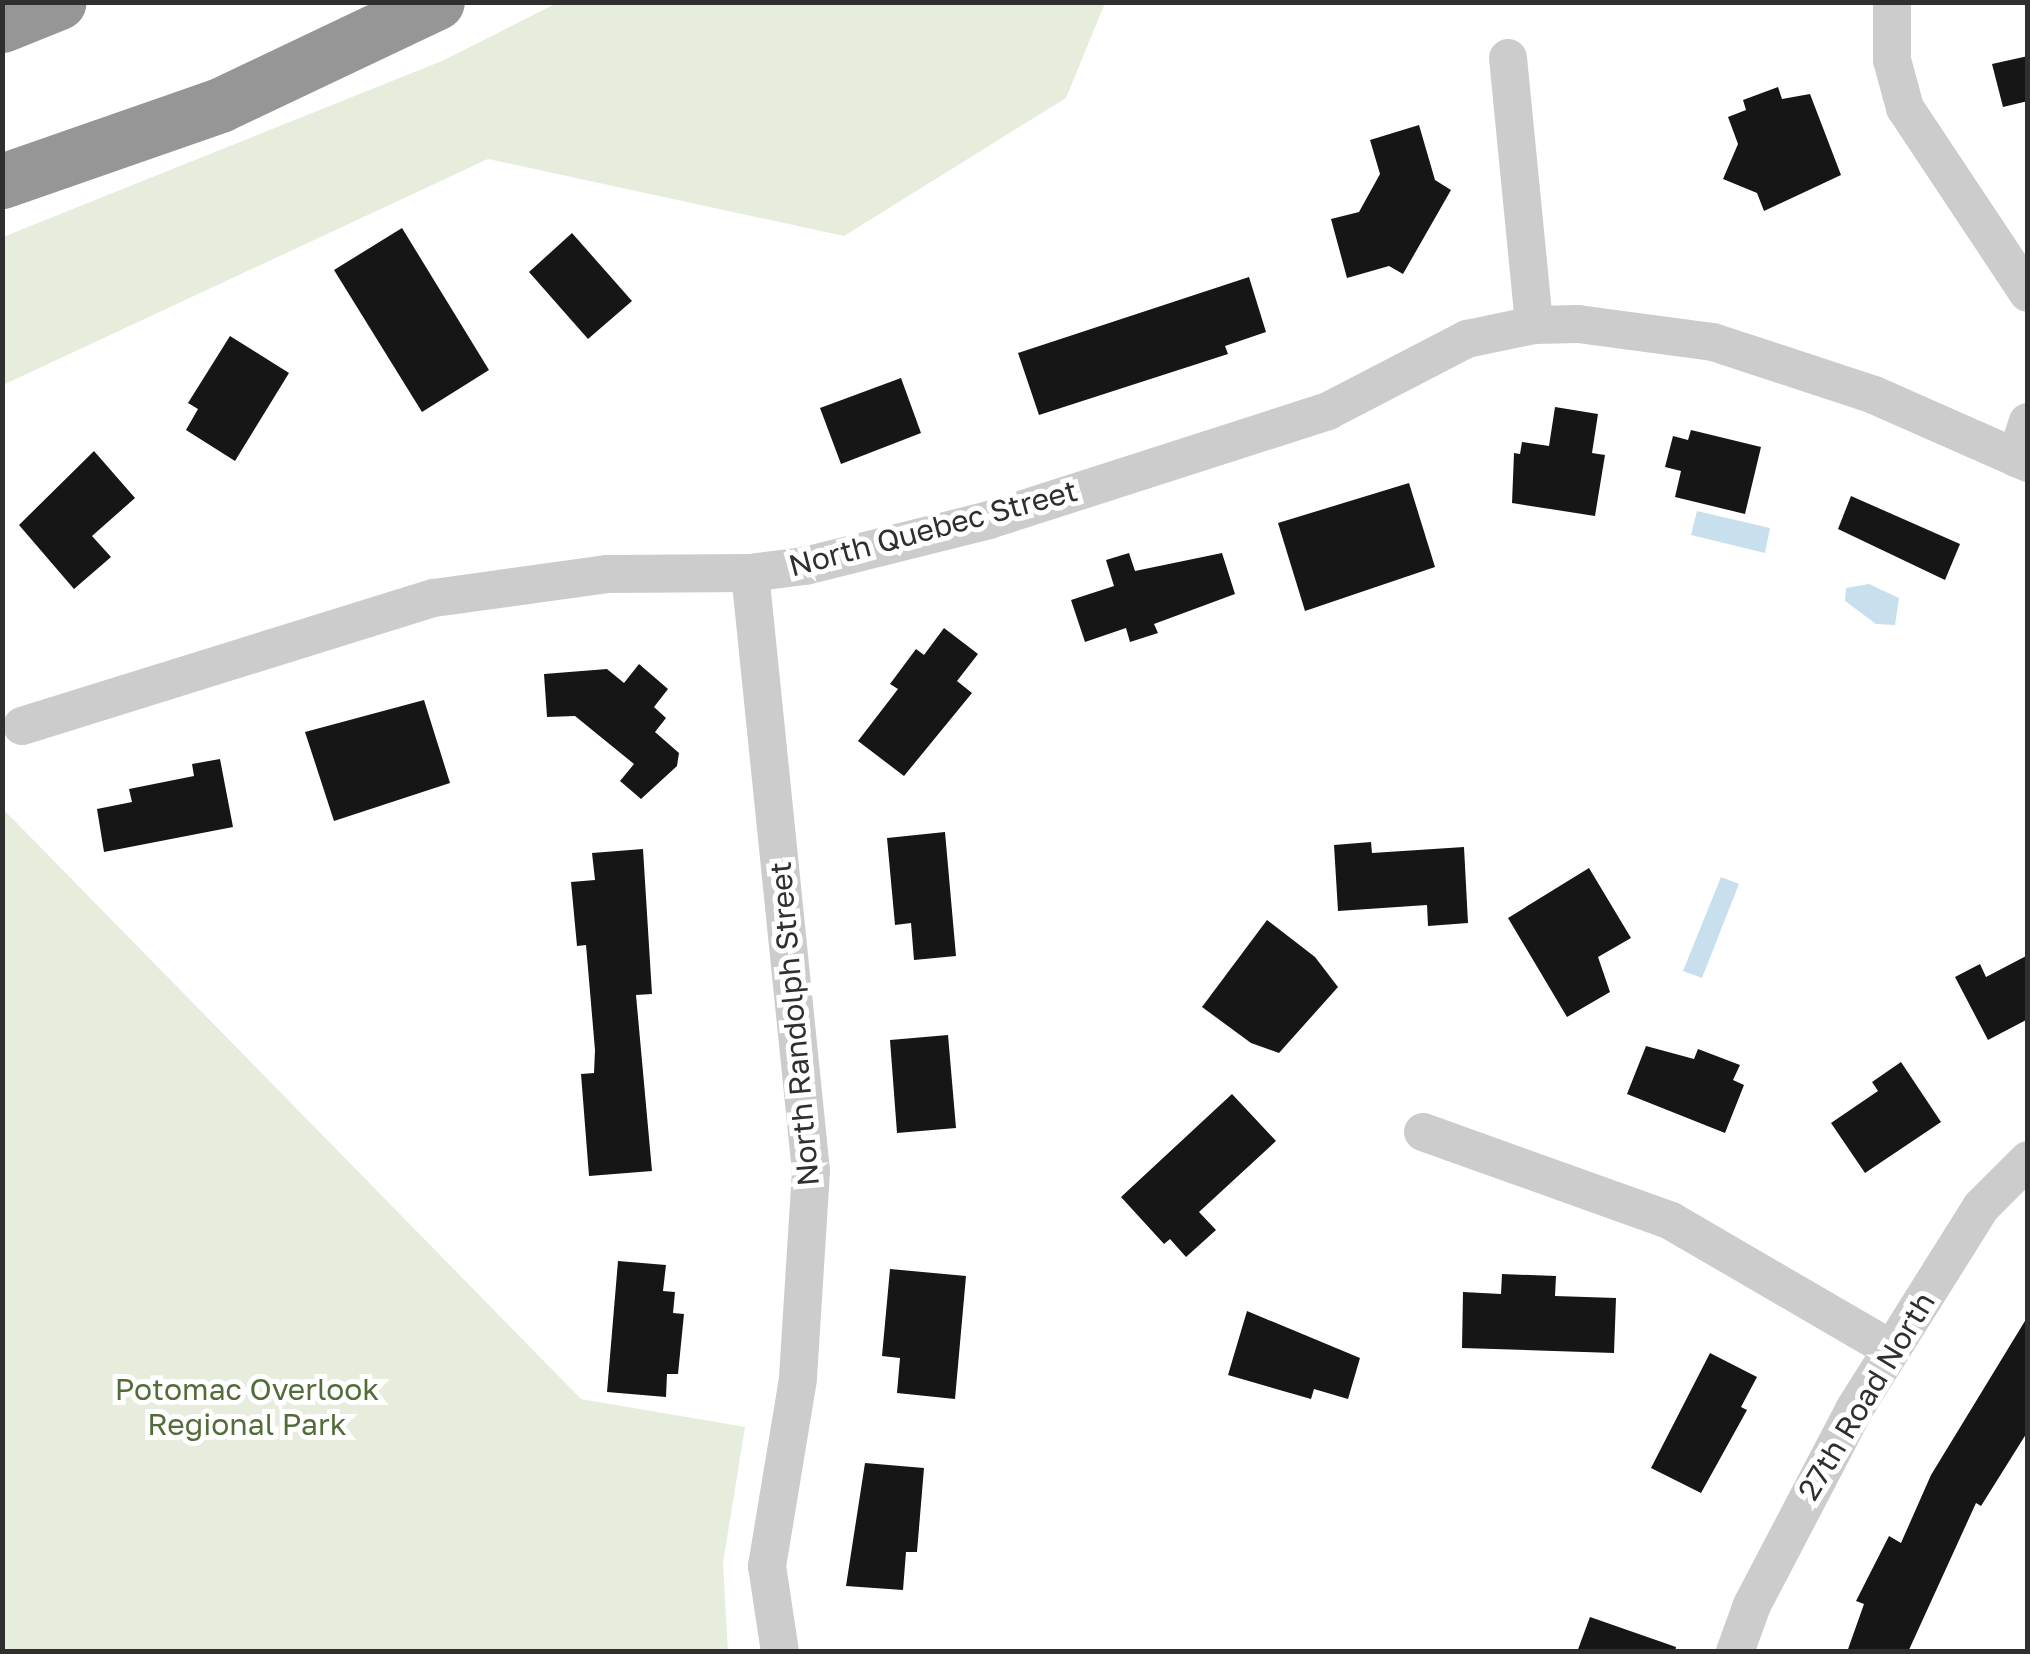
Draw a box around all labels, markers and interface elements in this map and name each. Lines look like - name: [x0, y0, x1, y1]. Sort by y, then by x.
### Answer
- street label: North Quebec Street: [785, 472, 1081, 584]
- street label: North Randolph Street: [762, 860, 826, 1188]
- street label: 27th Road North: [1790, 1286, 1942, 1506]
- park label: Potomac Overlook Regional Park: [115, 1371, 379, 1442]

